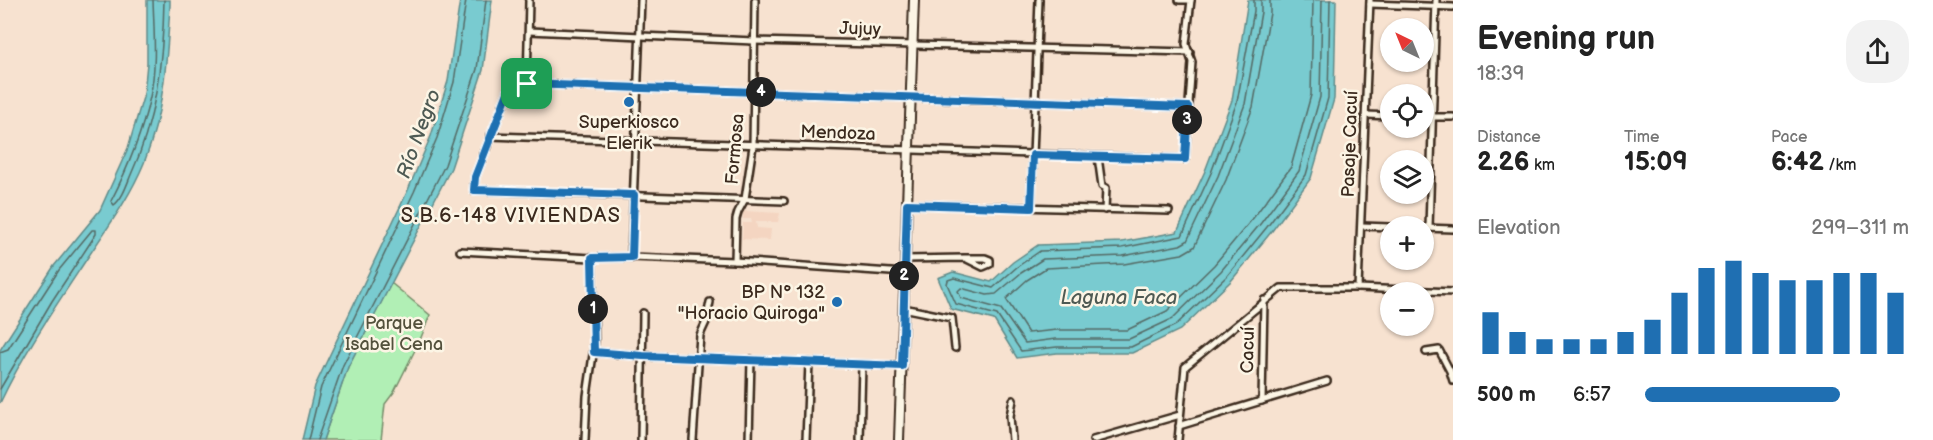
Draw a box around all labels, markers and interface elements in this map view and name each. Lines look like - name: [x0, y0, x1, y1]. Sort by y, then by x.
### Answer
- street label: Jujuy: [839, 18, 882, 40]
- north arrow: [1380, 18, 1434, 72]
- map controls: [1380, 18, 1434, 336]
- text: Evening run: [1477, 19, 1655, 59]
- button: share: [1846, 20, 1909, 83]
- pin: [501, 58, 552, 109]
- text: 18:39: [1477, 62, 1524, 86]
- icon: arrive: [510, 67, 543, 100]
- pin: 4: [746, 77, 776, 107]
- text: 4: [756, 82, 766, 101]
- button: locate: [1380, 84, 1434, 138]
- water label: Río Negro: [392, 86, 446, 182]
- street label: Pasaje Cacuí: [1338, 90, 1362, 198]
- marker: Superkiosco Elerik: [622, 95, 636, 109]
- pin: 3: [1172, 105, 1202, 135]
- text: 3: [1182, 110, 1192, 129]
- place label: Superkiosco Elerik: [579, 112, 679, 154]
- street label: Formosa: [721, 113, 749, 185]
- street label: Mendoza: [800, 121, 876, 145]
- text: Distance: [1477, 128, 1541, 147]
- text: Time: [1624, 128, 1659, 147]
- text: Pace: [1771, 128, 1807, 147]
- text: 2.26: [1477, 147, 1530, 178]
- text: 15:09: [1624, 147, 1688, 178]
- text: 6:42: [1771, 147, 1824, 178]
- button: layers: [1380, 150, 1434, 204]
- text: km: [1530, 156, 1555, 175]
- text: /km: [1824, 156, 1857, 175]
- district label: S.B.6-148 VIVIENDAS: [401, 204, 621, 228]
- button: +: [1380, 216, 1434, 270]
- text: Elevation: [1477, 216, 1560, 240]
- text: 299–311 m: [1811, 216, 1909, 240]
- pin: 2: [889, 261, 919, 291]
- text: 2: [899, 266, 909, 285]
- place label: BP N° 132 "Horacio Quiroga": [678, 282, 825, 324]
- button: −: [1380, 282, 1434, 336]
- water label: Laguna Faca: [1061, 286, 1177, 310]
- pin: 1: [578, 294, 608, 324]
- marker: BP N° 132 "Horacio Quiroga": [830, 295, 844, 309]
- text: 1: [590, 299, 596, 318]
- park label: Parque Isabel Cena: [345, 313, 443, 355]
- street label: Cacuí: [1237, 326, 1259, 374]
- text: 500 m: [1477, 383, 1536, 407]
- text: 6:57: [1573, 383, 1611, 407]

